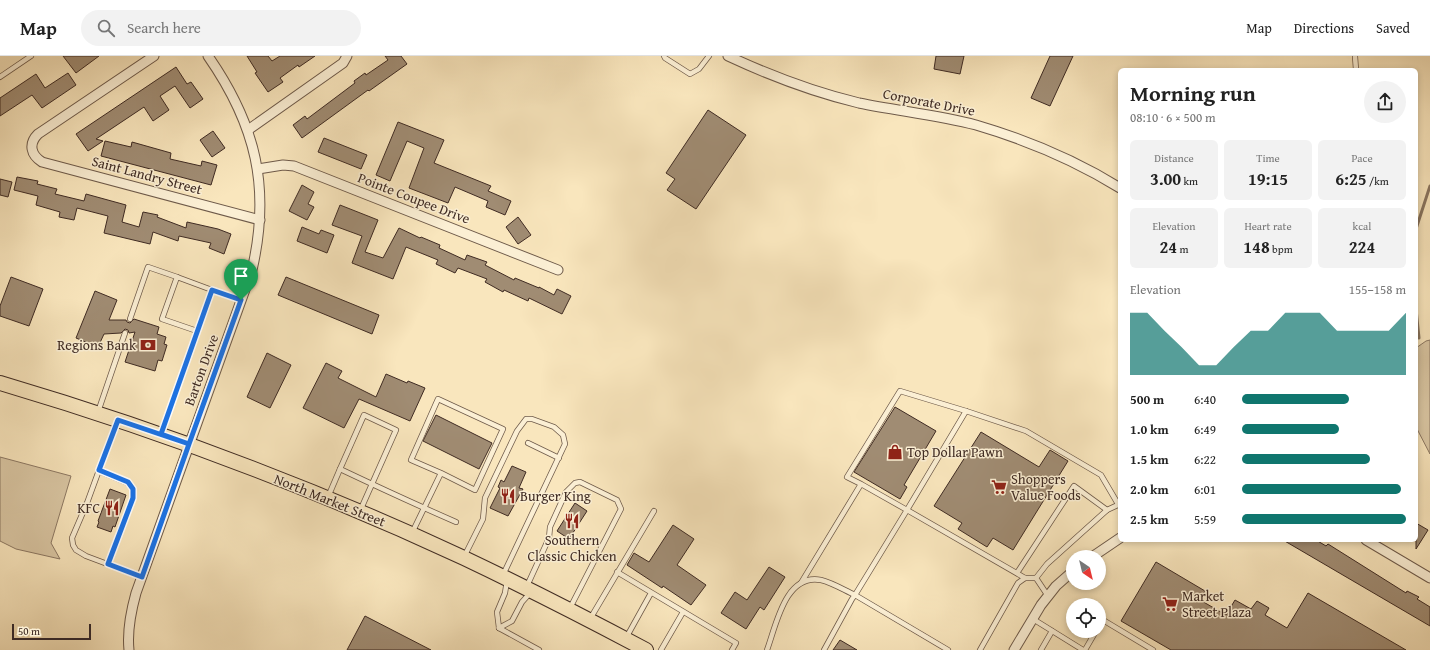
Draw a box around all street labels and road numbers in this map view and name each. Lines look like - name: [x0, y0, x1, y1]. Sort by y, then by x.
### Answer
- street label: Corporate Drive: [881, 83, 977, 121]
- street label: Saint Landry Street: [90, 151, 204, 199]
- street label: Pointe Coupee Drive: [355, 167, 473, 229]
- street label: Barton Drive: [179, 331, 223, 409]
- street label: North Market Street: [271, 469, 389, 532]

